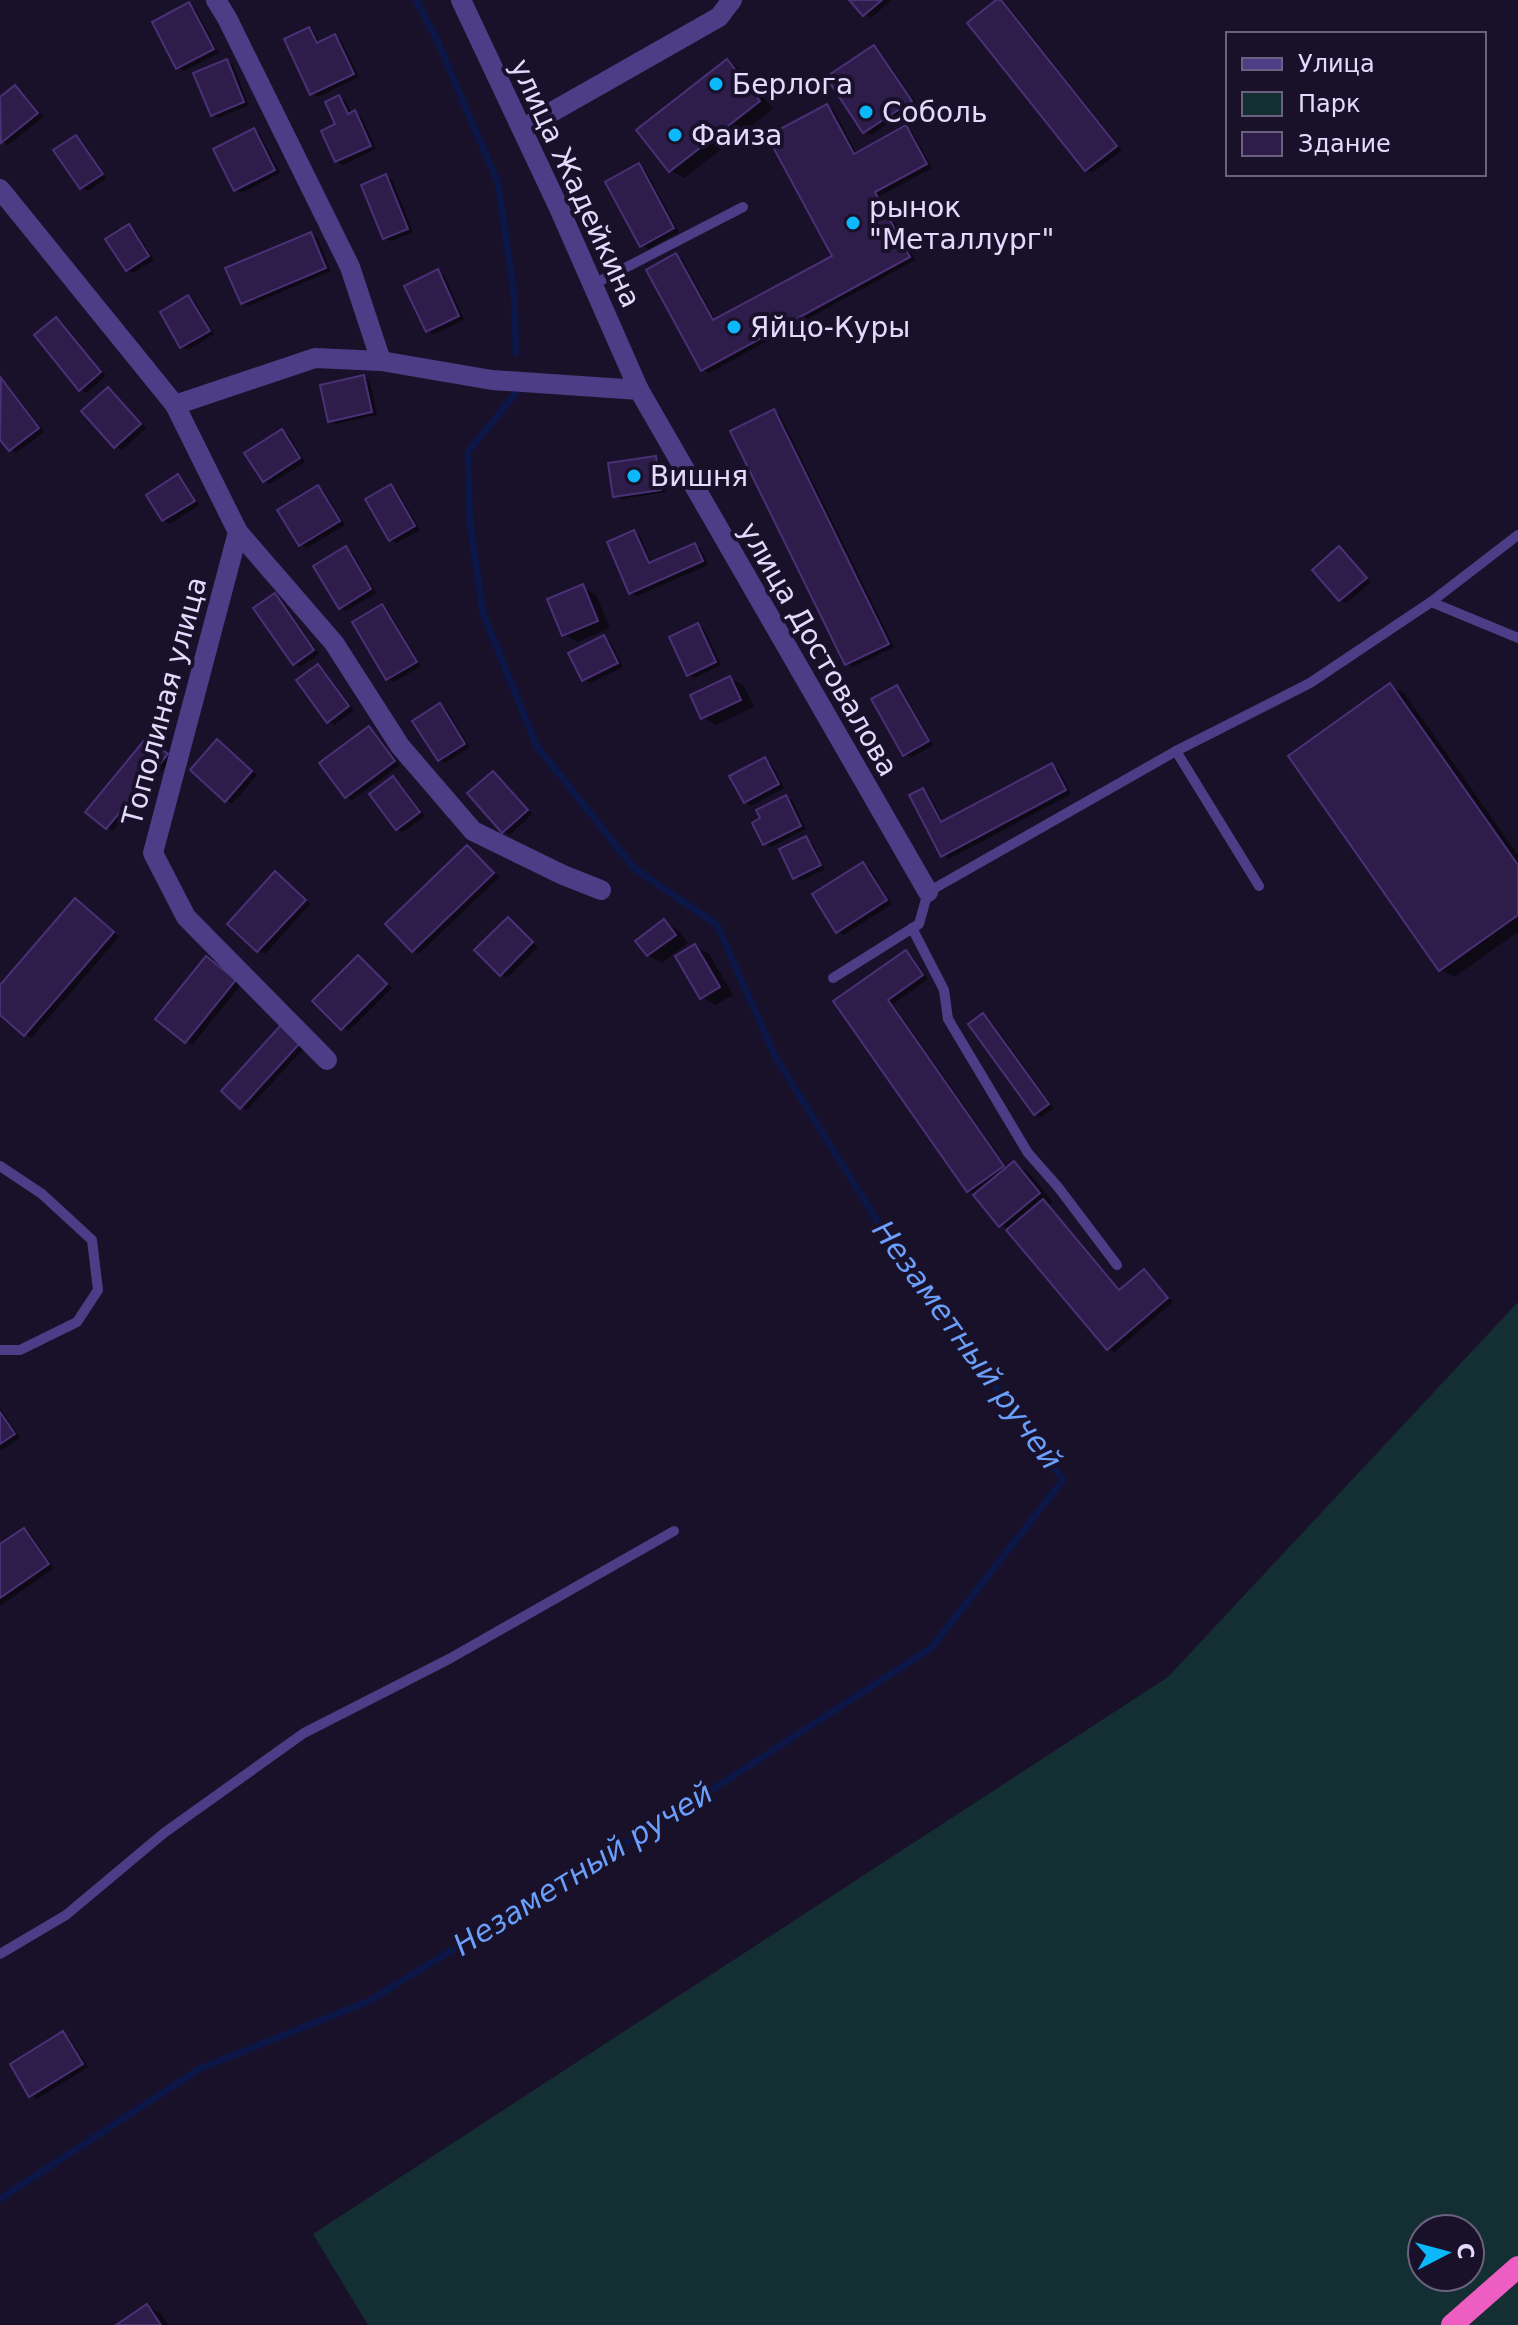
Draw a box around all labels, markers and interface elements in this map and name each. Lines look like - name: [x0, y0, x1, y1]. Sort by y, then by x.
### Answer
- legend: [1226, 32, 1486, 176]
- text: Улица: [1298, 50, 1375, 78]
- street label: улица Жадейкина: [503, 54, 648, 313]
- place label: Берлога: [732, 68, 853, 101]
- marker: Берлога: [707, 75, 725, 93]
- text: Парк: [1298, 90, 1360, 118]
- place label: Соболь: [882, 96, 987, 129]
- marker: Соболь: [857, 103, 875, 121]
- place label: Фаиза: [691, 119, 783, 152]
- marker: Фаиза: [666, 126, 684, 144]
- text: Здание: [1298, 130, 1391, 158]
- place label: рынок "Металлург": [869, 191, 1054, 256]
- marker: рынок "Металлург": [844, 214, 862, 232]
- place label: Яйцо-Куры: [750, 311, 910, 344]
- marker: Яйцо-Куры: [725, 318, 743, 336]
- place label: Вишня: [650, 460, 748, 493]
- marker: Вишня: [625, 467, 643, 485]
- street label: улица Достовалова: [732, 516, 905, 782]
- street label: Тополиная улица: [115, 573, 214, 830]
- water label: Незаметный ручей: [865, 1214, 1069, 1476]
- water label: Незаметный ручей: [447, 1775, 719, 1963]
- north arrow: [1406, 2213, 1486, 2293]
- text: С: [1452, 2242, 1479, 2260]

